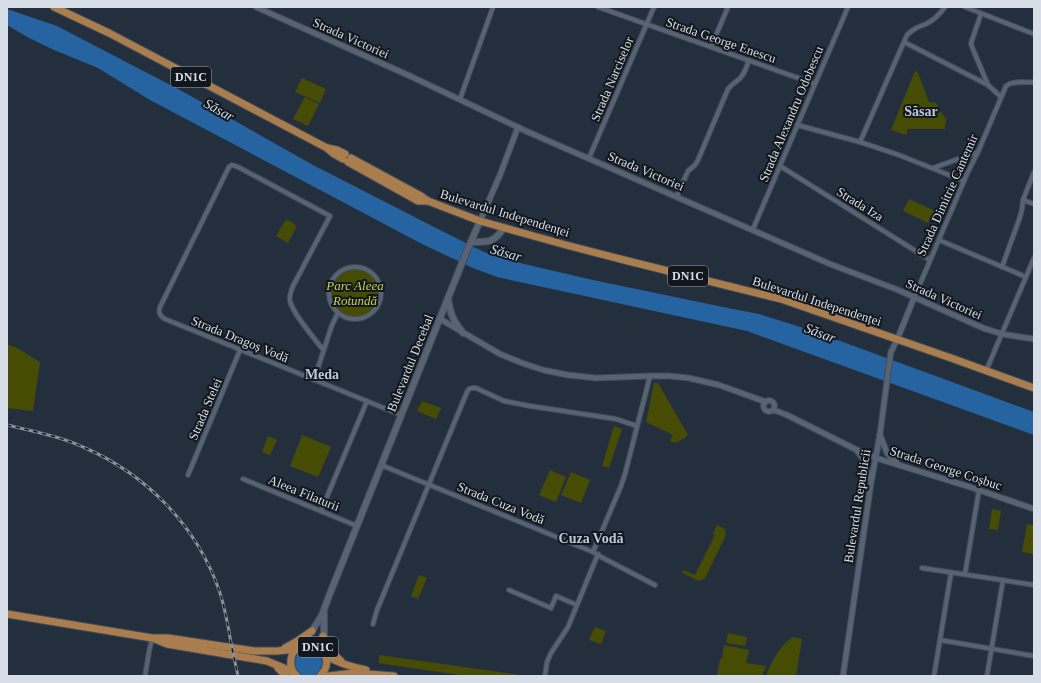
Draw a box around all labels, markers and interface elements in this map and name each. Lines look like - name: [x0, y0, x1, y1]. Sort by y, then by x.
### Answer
- street label: Strada George Enescu: [664, 14, 778, 66]
- street label: Strada Victoriei: [311, 15, 392, 62]
- street label: Strada Narciselor: [587, 34, 637, 124]
- street label: Strada Alexandru Odobescu: [756, 43, 827, 184]
- road number: DN1C: [171, 67, 211, 87]
- water label: Săsar: [201, 96, 237, 125]
- district label: Săsar: [904, 104, 938, 119]
- street label: Strada Dimitrie Cantemir: [913, 131, 981, 258]
- street label: Strada Victoriei: [605, 148, 687, 194]
- street label: Strada Iza: [834, 184, 886, 224]
- street label: Bulevardul Independenței: [438, 186, 572, 240]
- water label: Săsar: [489, 241, 524, 265]
- road number: DN1C: [668, 266, 708, 286]
- street label: Bulevardul Independenței: [751, 273, 884, 329]
- street label: Strada Victoriei: [904, 276, 985, 323]
- park label: Parc Aleea Rotundă: [325, 278, 384, 308]
- street label: Bulevardul Decebal: [384, 312, 437, 414]
- street label: Strada Dragoș Vodă: [189, 313, 291, 365]
- water label: Săsar: [802, 320, 838, 346]
- district label: Meda: [305, 367, 339, 382]
- street label: Strada Stelei: [185, 375, 225, 442]
- street label: Strada George Coșbuc: [888, 443, 1004, 493]
- street label: Bulevardul Republicii: [841, 448, 873, 564]
- street label: Aleea Filaturii: [266, 472, 342, 514]
- street label: Strada Cuza Vodă: [455, 479, 547, 527]
- district label: Cuza Vodă: [559, 531, 623, 546]
- road number: DN1C: [298, 637, 338, 657]

